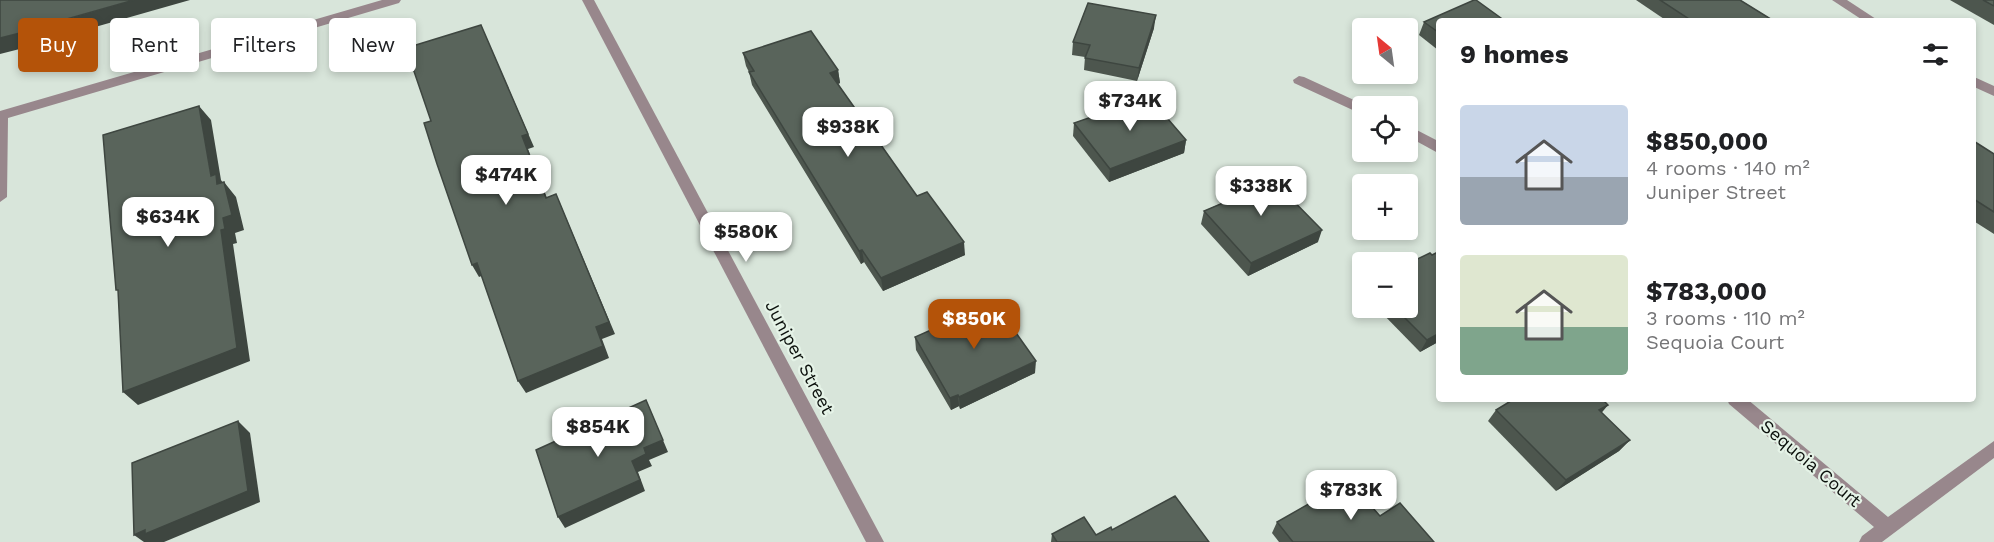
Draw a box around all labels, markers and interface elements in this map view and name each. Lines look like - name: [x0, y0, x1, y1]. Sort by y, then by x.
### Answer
- chip: Buy: [18, 18, 98, 72]
- chip: Rent: [110, 18, 199, 72]
- chip: Filters: [211, 18, 317, 72]
- chip: New: [329, 18, 416, 72]
- north arrow: [1352, 18, 1418, 84]
- map controls: [1352, 18, 1418, 318]
- icon: filters: [1919, 38, 1952, 71]
- text: 9 homes: [1460, 39, 1569, 69]
- pin: $734K: [1088, 81, 1172, 132]
- text: $734K: [1098, 88, 1162, 112]
- button: locate: [1352, 96, 1418, 162]
- pin: $938K: [806, 107, 890, 158]
- text: $938K: [816, 114, 880, 138]
- text: $850,000: [1646, 126, 1768, 156]
- icon: home: [1508, 129, 1580, 201]
- pin: $474K: [464, 155, 548, 206]
- text: 4 rooms · 140 m²: [1646, 156, 1810, 180]
- text: $474K: [475, 162, 537, 186]
- pin: $338K: [1219, 166, 1303, 217]
- text: $338K: [1230, 173, 1292, 197]
- button: +: [1352, 174, 1418, 240]
- text: Juniper Street: [1646, 180, 1786, 204]
- pin: $634K: [126, 197, 210, 248]
- text: $634K: [136, 204, 200, 228]
- pin: $580K: [704, 212, 788, 263]
- text: $580K: [714, 219, 778, 243]
- button: −: [1352, 252, 1418, 318]
- text: $783,000: [1646, 276, 1767, 306]
- icon: home: [1508, 279, 1580, 351]
- street label: Juniper Street: [761, 296, 839, 418]
- pin: $850K: [932, 299, 1016, 350]
- text: $850K: [942, 306, 1006, 330]
- text: 3 rooms · 110 m²: [1646, 306, 1805, 330]
- text: Sequoia Court: [1646, 330, 1784, 354]
- pin: $854K: [556, 407, 640, 458]
- text: $854K: [566, 414, 630, 438]
- street label: Sequoia Court: [1757, 415, 1866, 511]
- pin: $783K: [1309, 470, 1393, 521]
- text: $783K: [1320, 477, 1382, 501]

